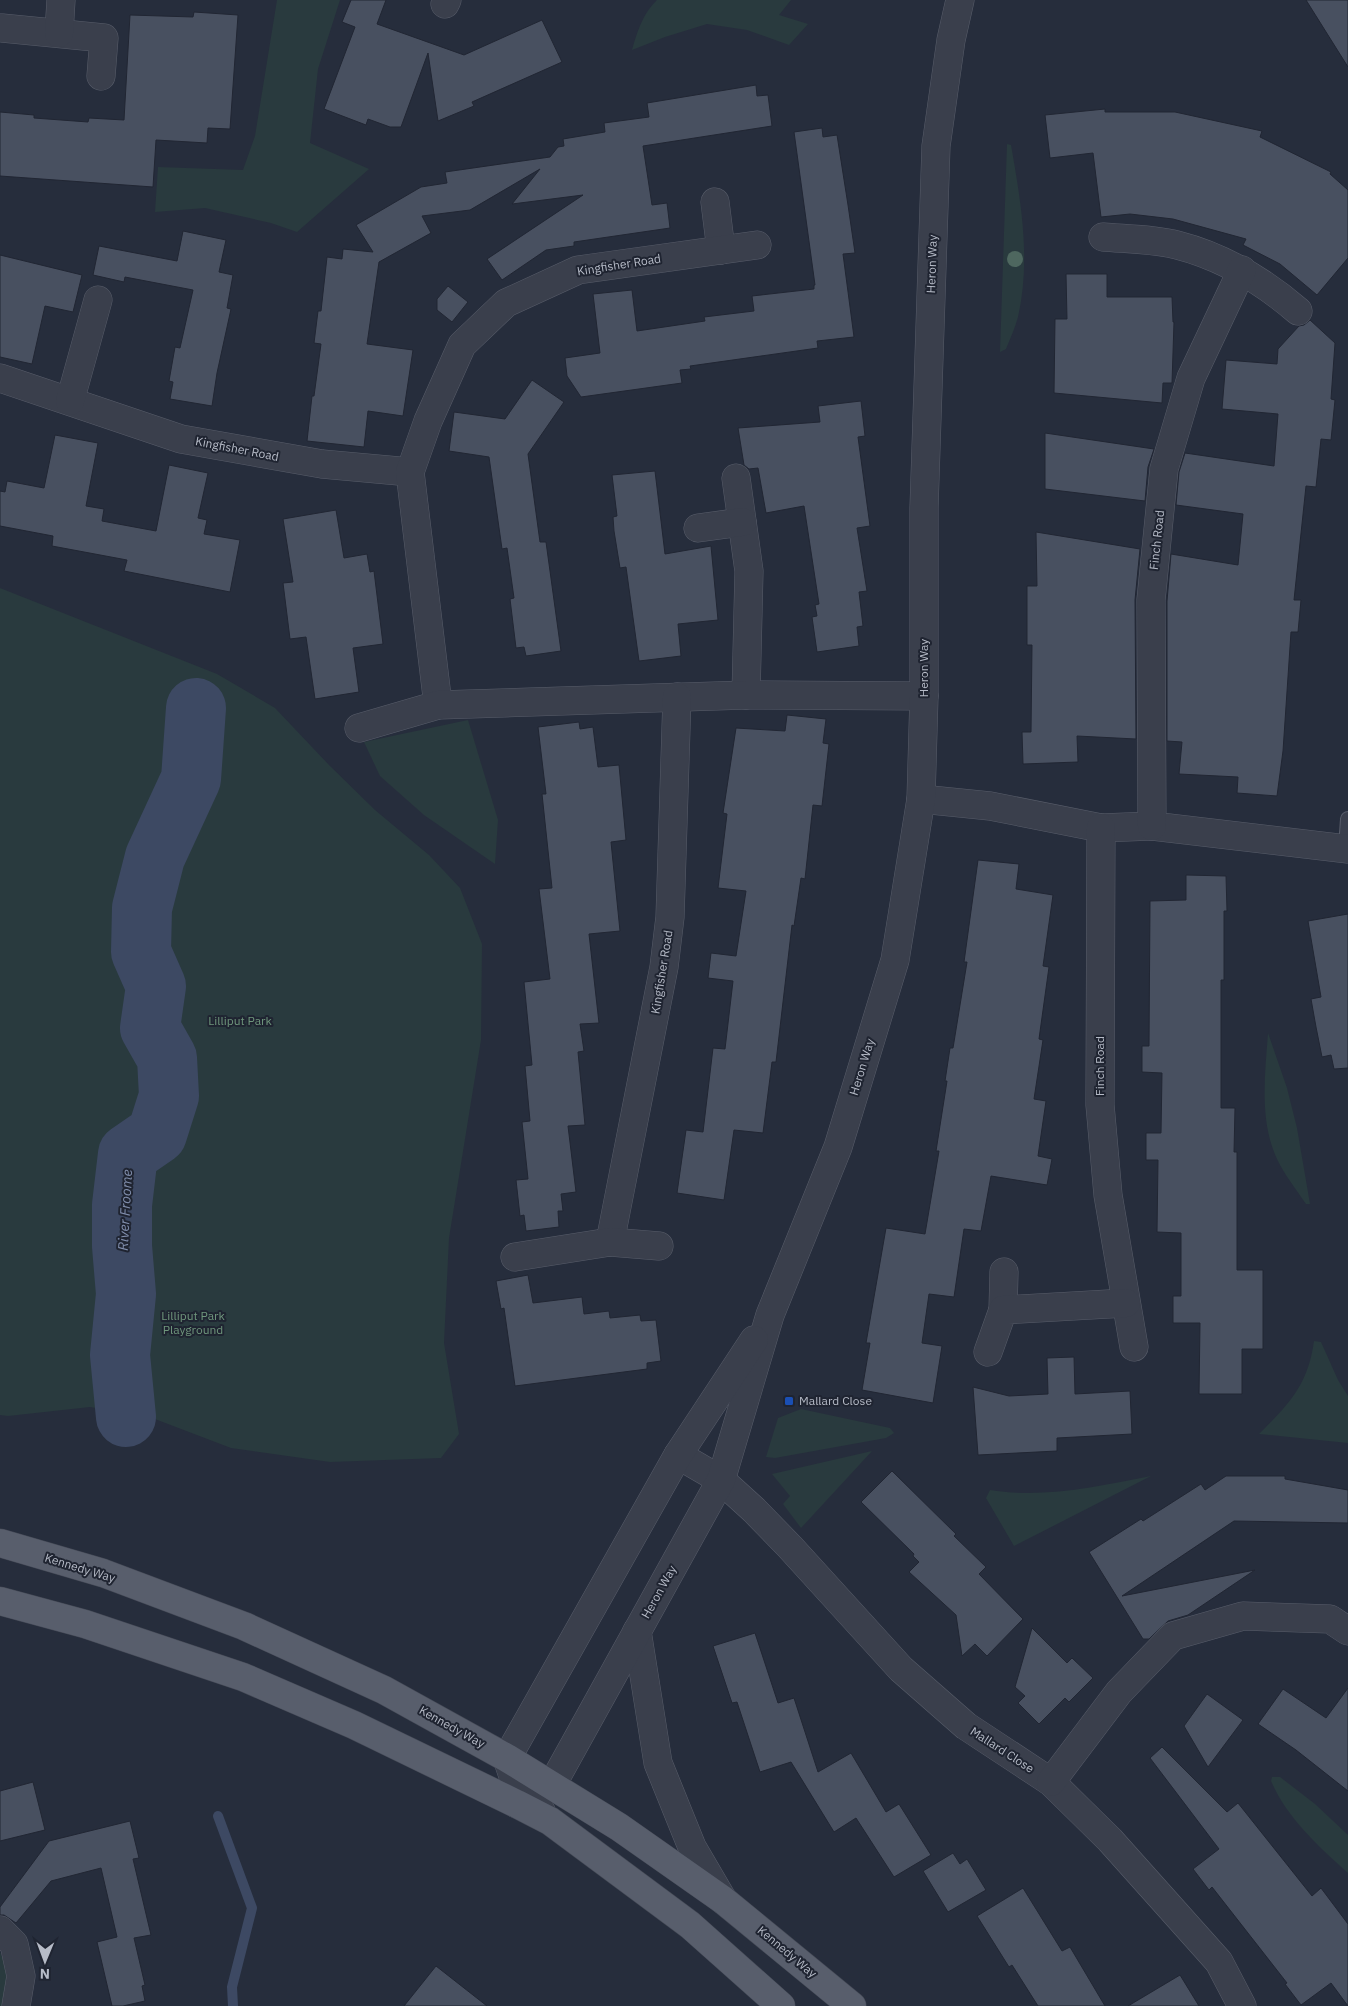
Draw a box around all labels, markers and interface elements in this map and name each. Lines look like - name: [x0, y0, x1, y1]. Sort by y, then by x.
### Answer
- street label: Heron Way: [923, 234, 940, 294]
- street label: Kingfisher Road: [576, 250, 662, 279]
- street label: Kingfisher Road: [194, 433, 280, 464]
- street label: Finch Road: [1146, 509, 1167, 570]
- street label: Heron Way: [916, 639, 931, 697]
- street label: Kingfisher Road: [647, 929, 676, 1015]
- park label: Lilliput Park: [208, 1013, 272, 1028]
- street label: Finch Road: [1092, 1036, 1107, 1096]
- street label: Heron Way: [846, 1037, 877, 1097]
- water label: River Froome: [114, 1169, 136, 1251]
- park label: Lilliput Park Playground: [161, 1308, 225, 1337]
- place label: Mallard Close: [799, 1393, 872, 1408]
- marker: Mallard Close: [783, 1395, 795, 1407]
- street label: Kennedy Way: [43, 1550, 117, 1585]
- street label: Heron Way: [638, 1562, 679, 1621]
- street label: Kennedy Way: [417, 1702, 488, 1751]
- street label: Mallard Close: [968, 1723, 1037, 1776]
- street label: Kennedy Way: [755, 1922, 820, 1981]
- north arrow: [20, 1936, 70, 1986]
- text: N: [40, 1965, 50, 1983]

